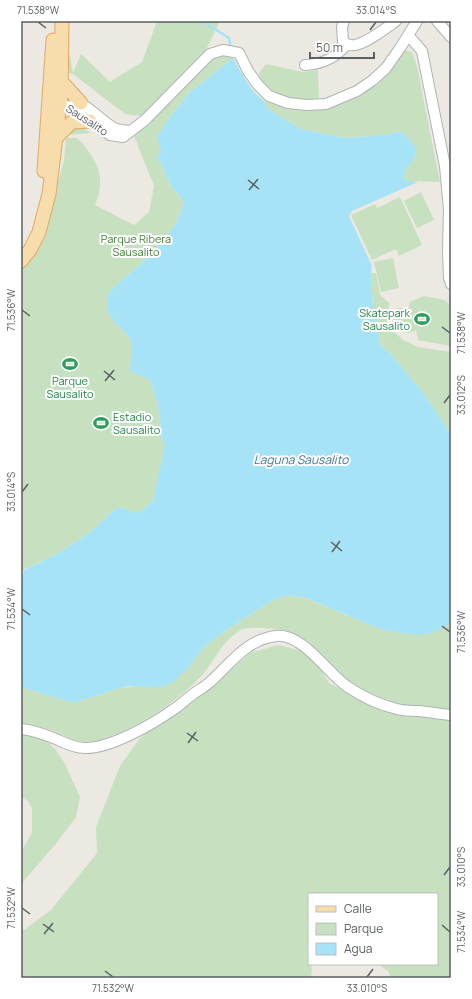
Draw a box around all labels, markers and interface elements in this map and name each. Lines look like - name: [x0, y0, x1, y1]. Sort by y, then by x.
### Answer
- text: 71.538°W: [17, 3, 60, 17]
- text: 33.014°S: [356, 3, 396, 17]
- scale bar: [310, 34, 374, 60]
- text: 50 m: [316, 39, 343, 56]
- street label: Sausalito: [63, 100, 112, 139]
- park label: Parque Ribera Sausalito: [101, 231, 171, 259]
- text: 71.536°W: [4, 288, 18, 331]
- place label: Skatepark Sausalito: [359, 305, 411, 333]
- sports icon: Skatepark Sausalito: [413, 310, 431, 328]
- text: 71.538°W: [454, 311, 468, 354]
- sports icon: Parque Sausalito: [61, 355, 79, 373]
- place label: Parque Sausalito: [46, 373, 94, 401]
- text: 33.012°S: [454, 375, 468, 415]
- place label: Estadio Sausalito: [113, 409, 161, 437]
- sports icon: Estadio Sausalito: [92, 414, 110, 432]
- water label: Laguna Sausalito: [254, 451, 349, 468]
- text: 33.014°S: [4, 472, 18, 512]
- text: 71.534°W: [4, 587, 18, 630]
- text: 71.536°W: [454, 610, 468, 653]
- text: 33.010°S: [454, 847, 468, 887]
- text: 71.532°W: [4, 886, 18, 929]
- legend: [308, 893, 438, 965]
- text: Calle: [344, 900, 372, 917]
- text: 71.534°W: [454, 910, 468, 953]
- text: Parque: [344, 920, 383, 937]
- text: Agua: [344, 940, 373, 957]
- text: 71.532°W: [92, 981, 135, 995]
- text: 33.010°S: [347, 981, 387, 995]

